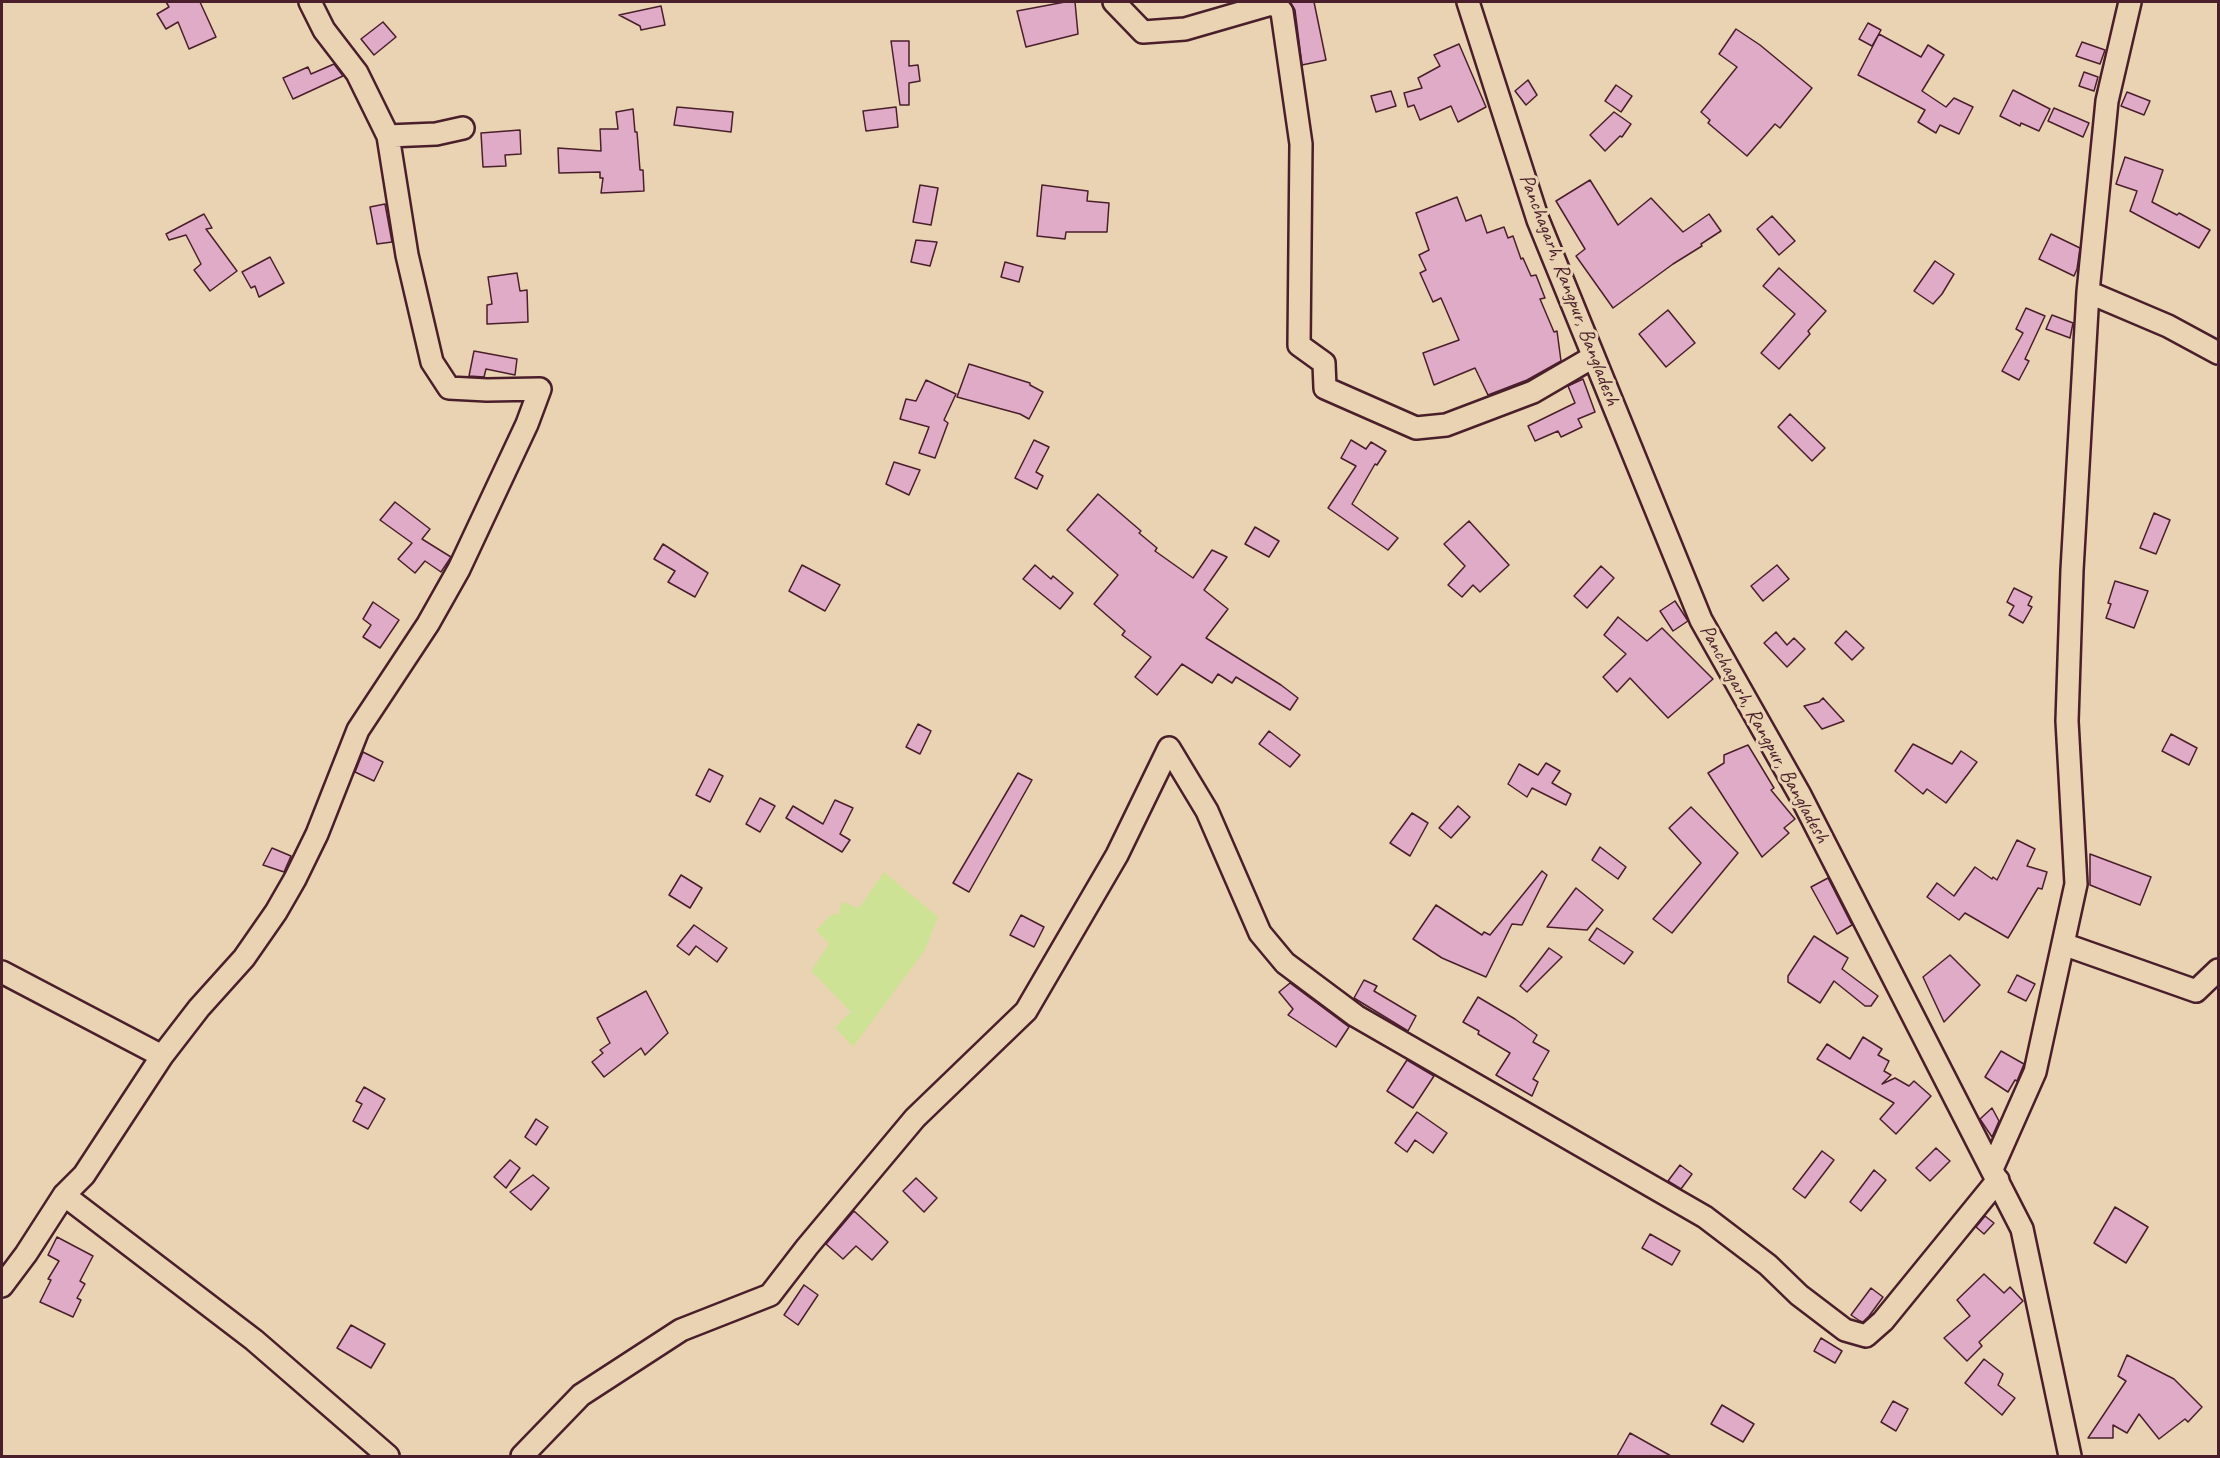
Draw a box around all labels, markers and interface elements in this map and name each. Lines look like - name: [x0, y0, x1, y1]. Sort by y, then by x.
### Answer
- street label: Panchagarh, Rangpur, Bangladesh: [1513, 171, 1625, 409]
- street label: Panchagarh, Rangpur, Bangladesh: [1693, 620, 1835, 848]

